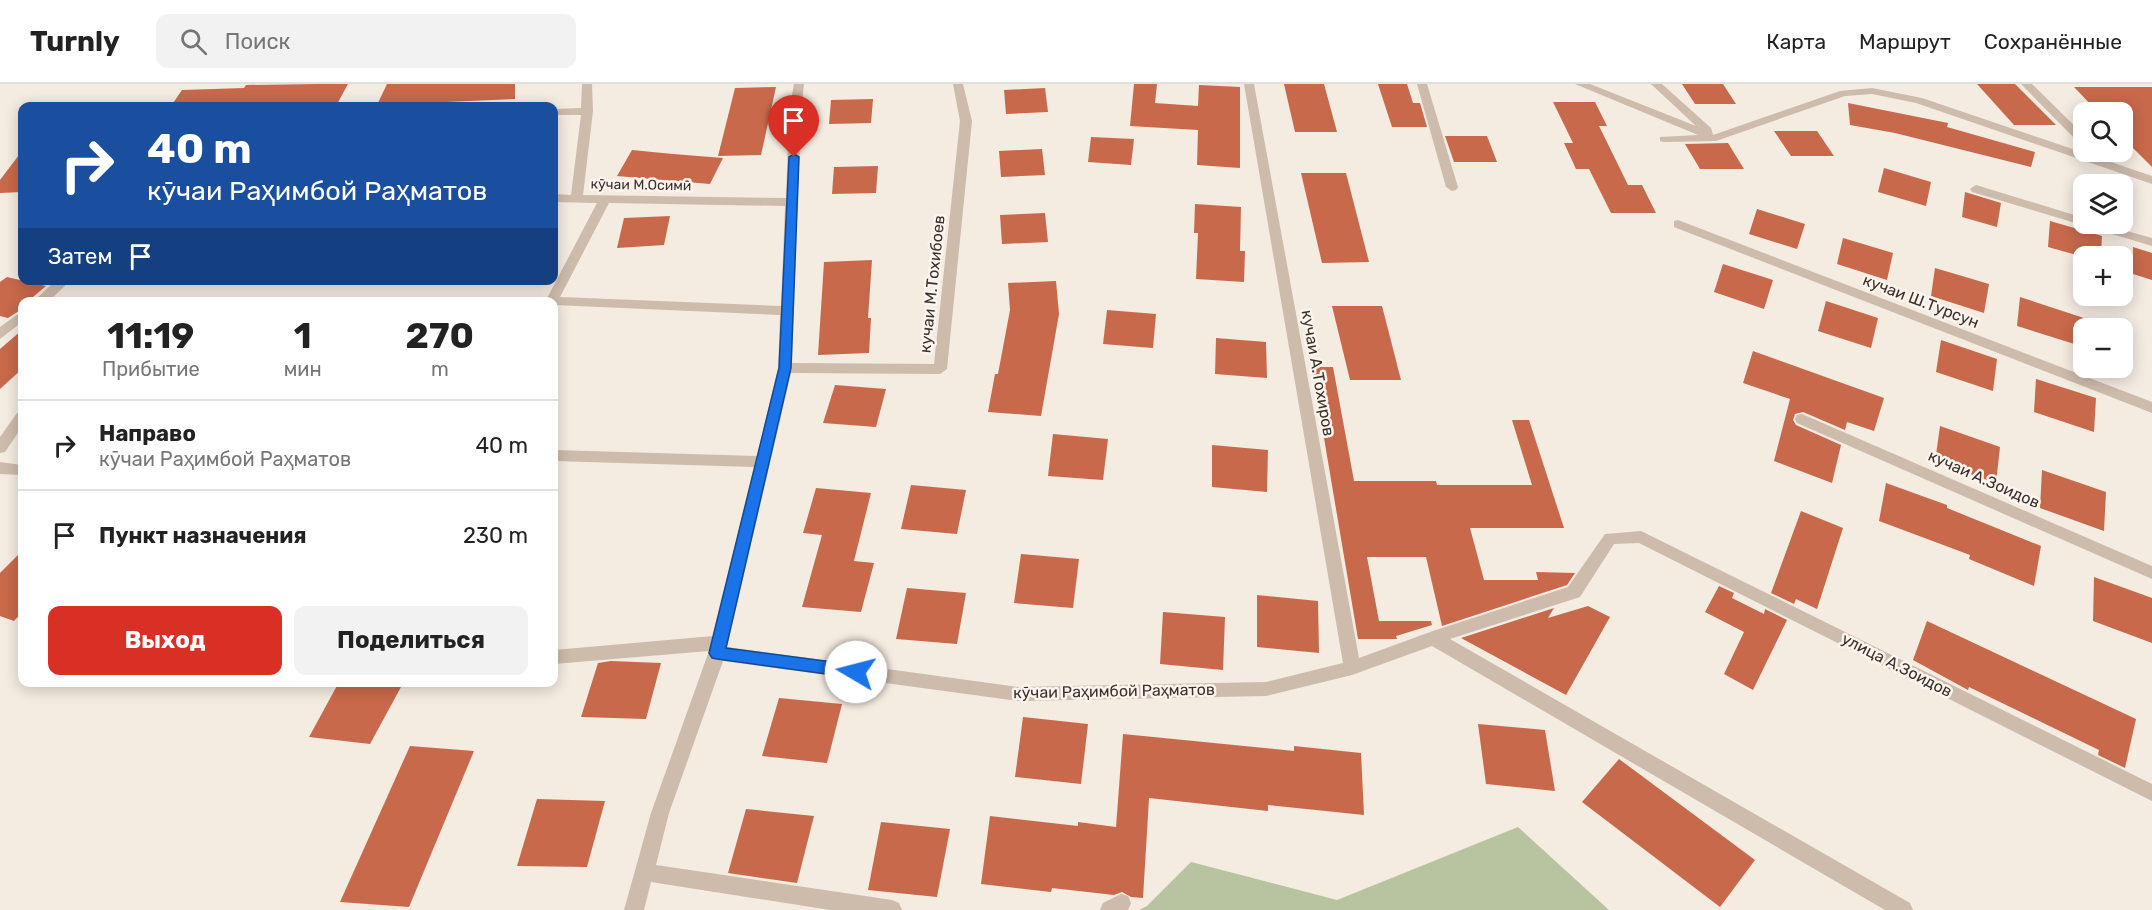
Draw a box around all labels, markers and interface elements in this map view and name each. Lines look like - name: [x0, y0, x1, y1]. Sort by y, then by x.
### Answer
- search box: [156, 14, 576, 68]
- text: Turnly: [30, 25, 120, 58]
- icon: search: [177, 25, 210, 58]
- text: Поиск: [225, 28, 290, 55]
- text: Карта: [1766, 29, 1826, 54]
- text: Маршрут: [1859, 29, 1951, 54]
- text: Сохранённые: [1984, 29, 2122, 54]
- pin: [768, 95, 819, 157]
- map controls: [2073, 102, 2133, 378]
- button: search: [2073, 102, 2133, 162]
- icon: arrive: [777, 104, 810, 137]
- text: 40 m: [147, 124, 252, 174]
- icon: right: [48, 126, 126, 204]
- button: layers: [2073, 174, 2133, 234]
- text: кӯчаи Раҳимбой Раҳматов: [147, 175, 487, 207]
- street label: кӯчаи М.Осимӣ: [591, 176, 691, 194]
- street label: кучаи М.Тохибоев: [915, 214, 949, 354]
- icon: arrive: [124, 240, 157, 273]
- text: Затем: [48, 243, 112, 270]
- button: +: [2073, 246, 2133, 306]
- street label: кучаи Ш.Турсун: [1860, 270, 1982, 332]
- street label: кучаи А.Тохиров: [1298, 308, 1338, 438]
- text: 11:19: [107, 314, 194, 357]
- text: 1: [294, 314, 312, 357]
- text: 270: [406, 314, 474, 357]
- button: −: [2073, 318, 2133, 378]
- text: Прибытие: [102, 357, 200, 381]
- text: мин: [284, 357, 322, 381]
- text: m: [431, 357, 449, 381]
- text: Направо: [99, 420, 196, 447]
- icon: right: [48, 429, 81, 462]
- text: 40 m: [475, 432, 528, 459]
- street label: кучаи А.Зоидов: [1925, 446, 2043, 512]
- text: кӯчаи Раҳимбой Раҳматов: [99, 447, 351, 471]
- icon: arrive: [48, 519, 81, 552]
- text: Пункт назначения: [99, 522, 307, 549]
- text: 230 m: [463, 522, 528, 549]
- button: Выход: [48, 606, 282, 675]
- button: Поделиться: [294, 606, 528, 675]
- street label: улица А.Зоидов: [1839, 629, 1955, 701]
- position arrow: [824, 640, 888, 704]
- street label: кӯчаи Раҳимбой Раҳматов: [1013, 680, 1215, 702]

